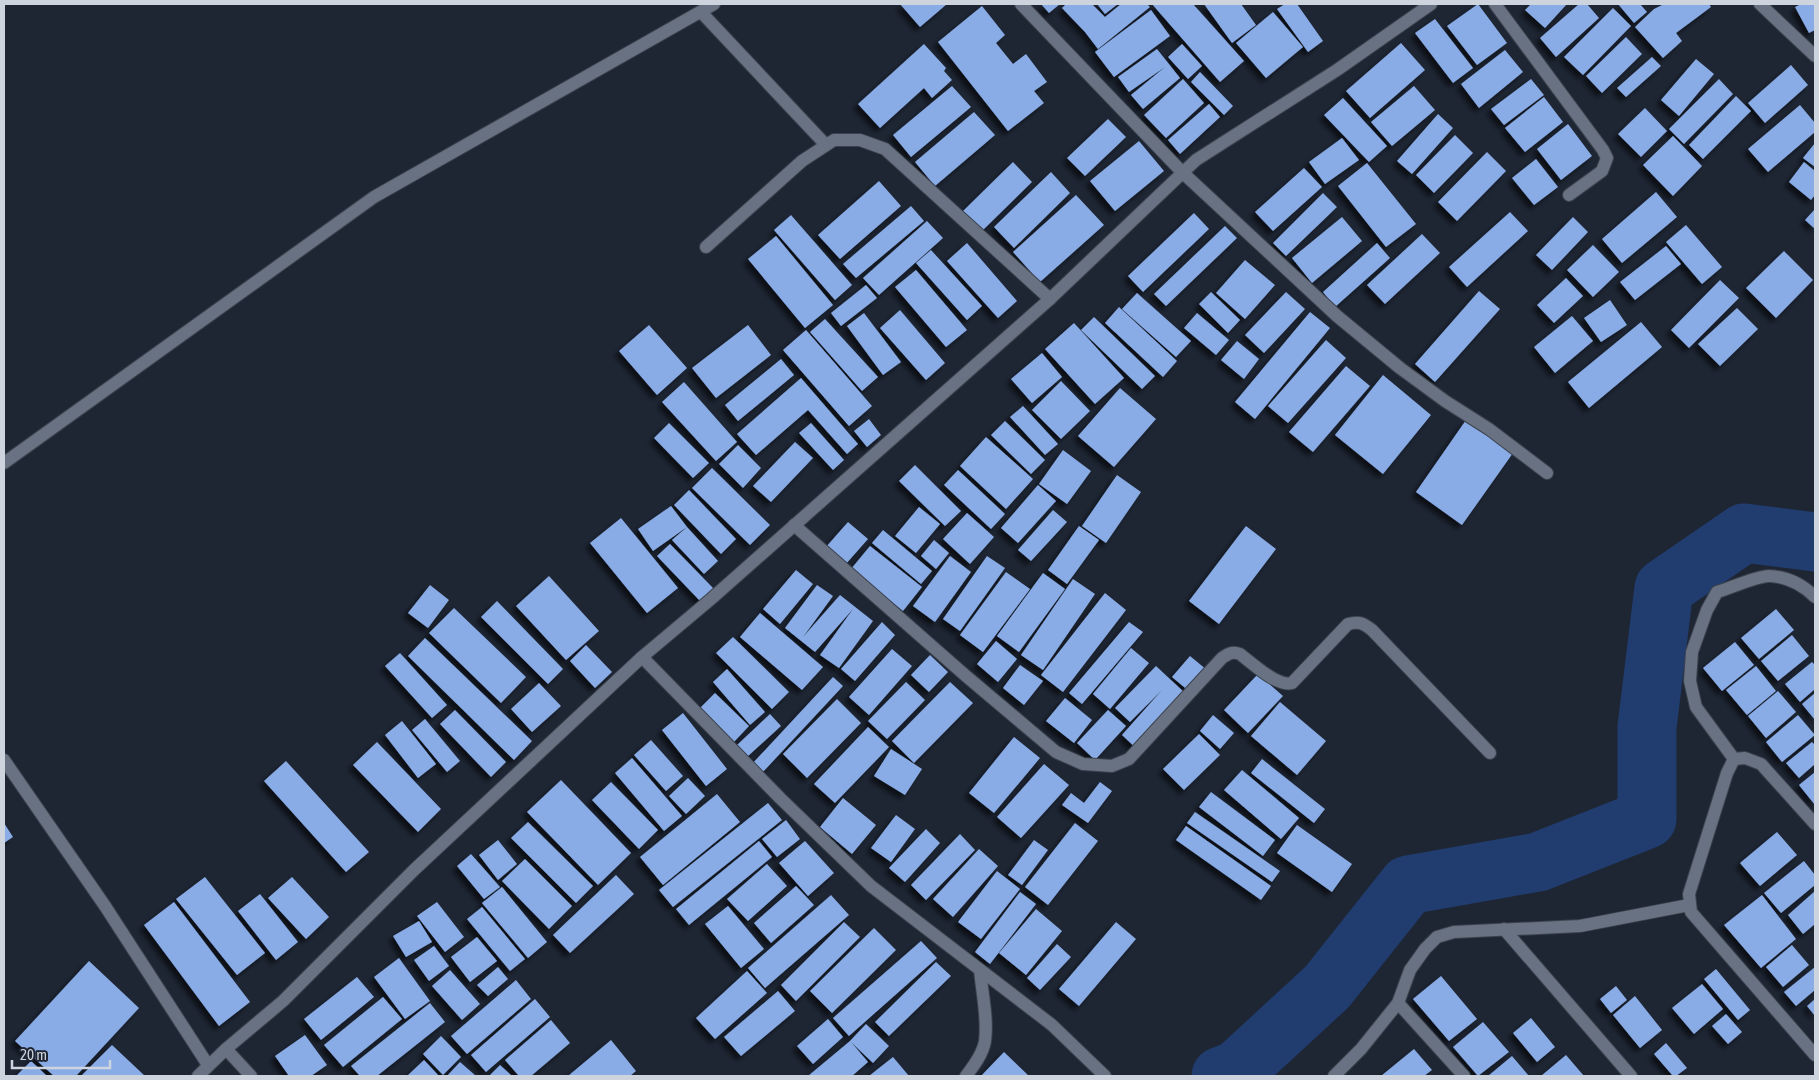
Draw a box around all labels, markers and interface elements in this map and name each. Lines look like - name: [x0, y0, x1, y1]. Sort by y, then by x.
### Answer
- scale bar: [12, 1038, 110, 1070]
- text: 20 m: [20, 1046, 47, 1063]

